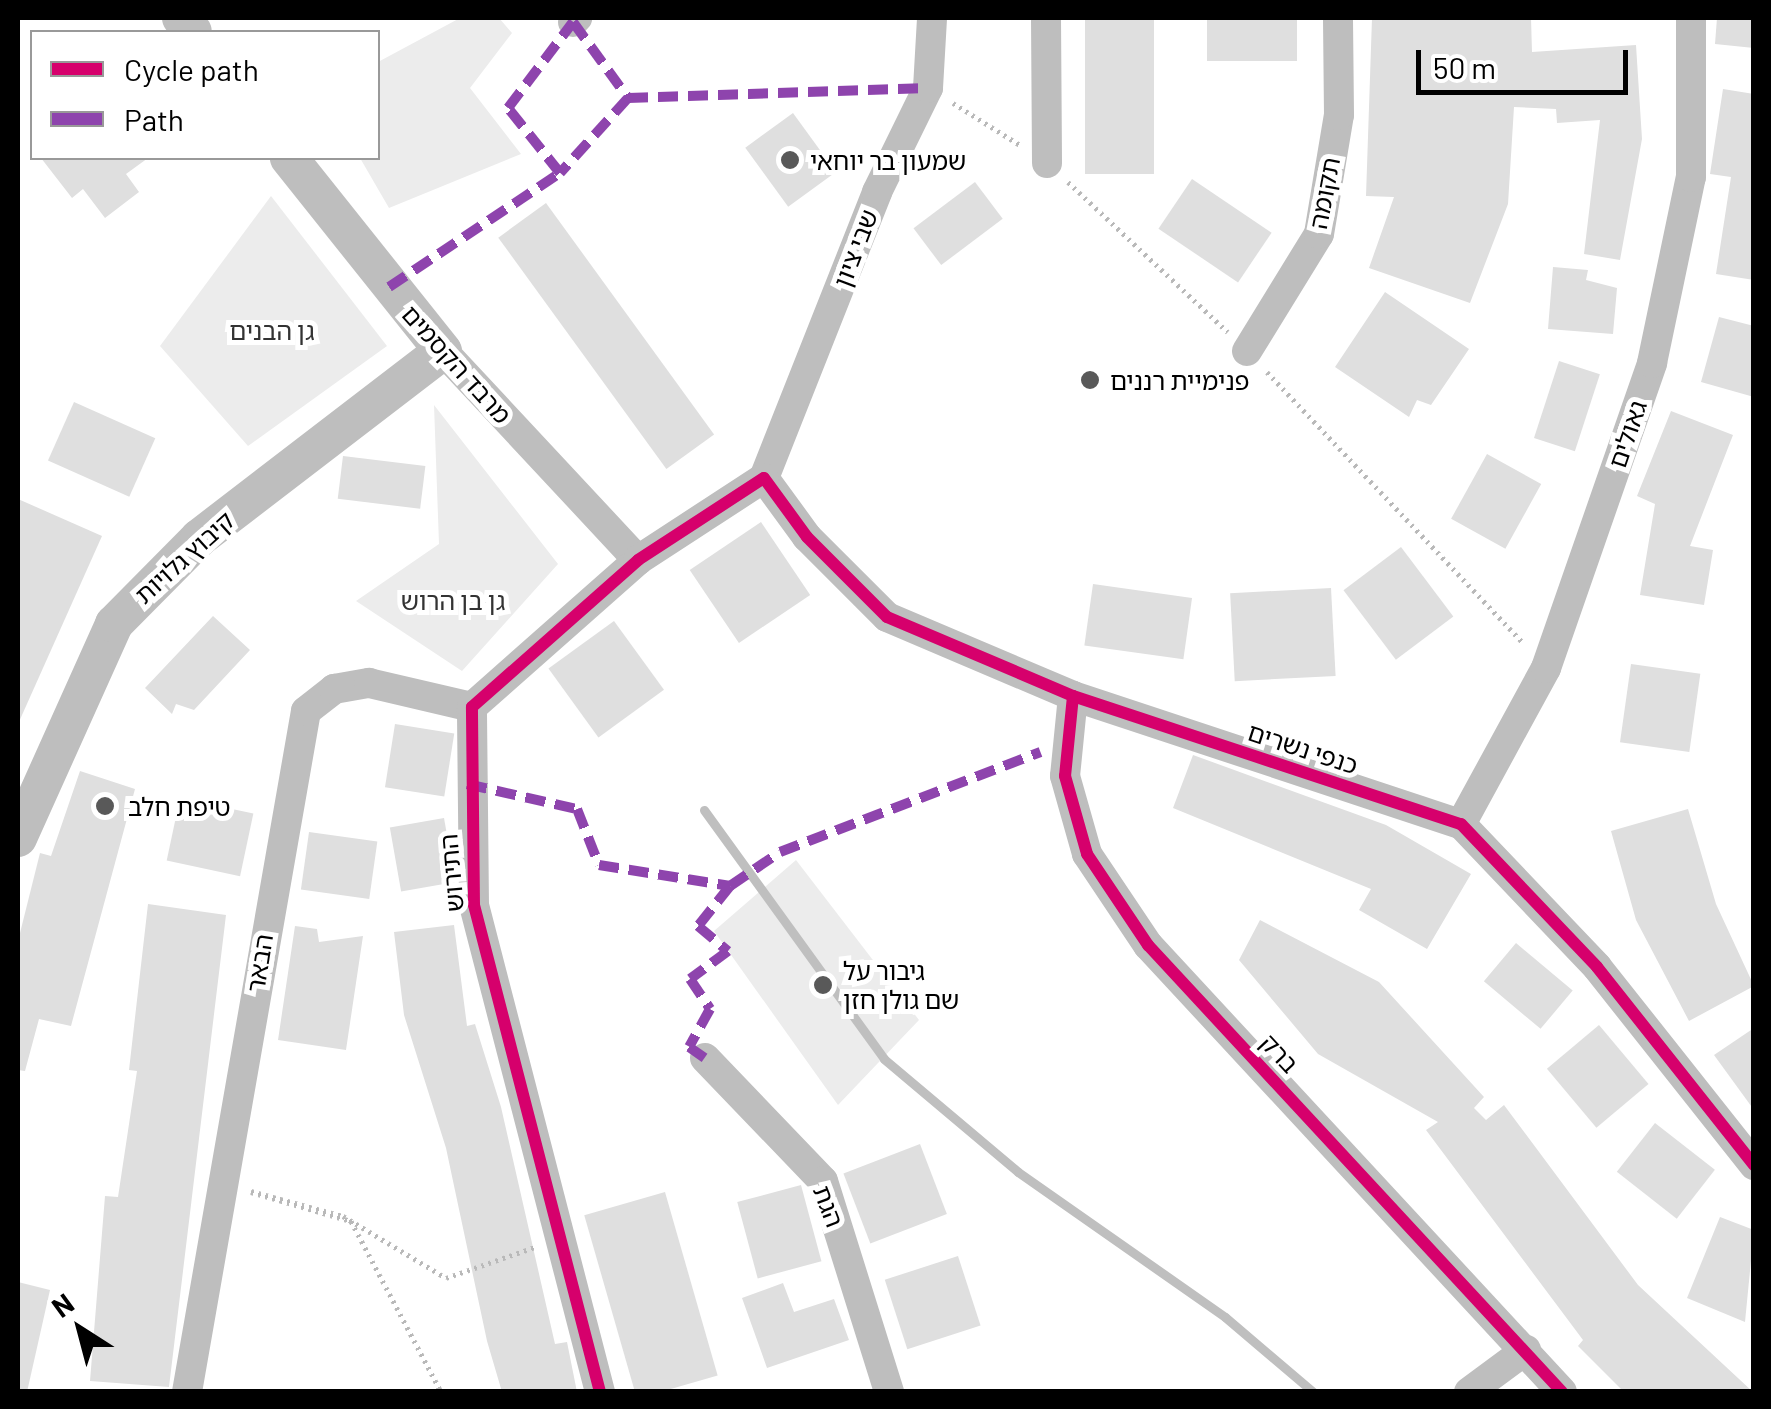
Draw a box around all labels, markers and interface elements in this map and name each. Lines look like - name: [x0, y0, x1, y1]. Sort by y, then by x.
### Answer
- legend: [30, 30, 380, 160]
- scale bar: [1421, 30, 1634, 92]
- text: 50 m: [1433, 49, 1496, 85]
- text: Cycle path: [124, 51, 259, 87]
- text: Path: [124, 101, 184, 137]
- place label: שמעון בר יוחאי: [810, 145, 966, 175]
- marker: שמעון בר יוחאי: [779, 149, 801, 171]
- street label: תקומה: [1302, 155, 1346, 231]
- street label: שבי ציון: [827, 205, 883, 291]
- street label: מרבד הקסמים: [396, 299, 518, 429]
- park label: גן הבנים: [229, 315, 315, 345]
- place label: פנימיית רננים: [1110, 365, 1250, 395]
- marker: פנימיית רננים: [1079, 369, 1101, 391]
- street label: גאולים: [1602, 396, 1652, 472]
- street label: קיבוץ גלויות: [128, 505, 240, 609]
- park label: גן בן הרוש: [401, 585, 505, 615]
- street label: כנפי נשרים: [1244, 716, 1362, 780]
- place label: טיפת חלב: [128, 791, 231, 821]
- marker: טיפת חלב: [92, 793, 118, 819]
- street label: התירוש: [433, 833, 469, 913]
- street label: הבאר: [240, 932, 278, 994]
- place label: גיבור על שם גולן חזן: [843, 956, 959, 1015]
- marker: גיבור על שם גולן חזן: [812, 974, 834, 996]
- street label: ברק: [1255, 1027, 1305, 1079]
- street label: הגת: [807, 1181, 851, 1231]
- north arrow: [30, 1279, 130, 1379]
- text: N: [45, 1286, 80, 1324]

